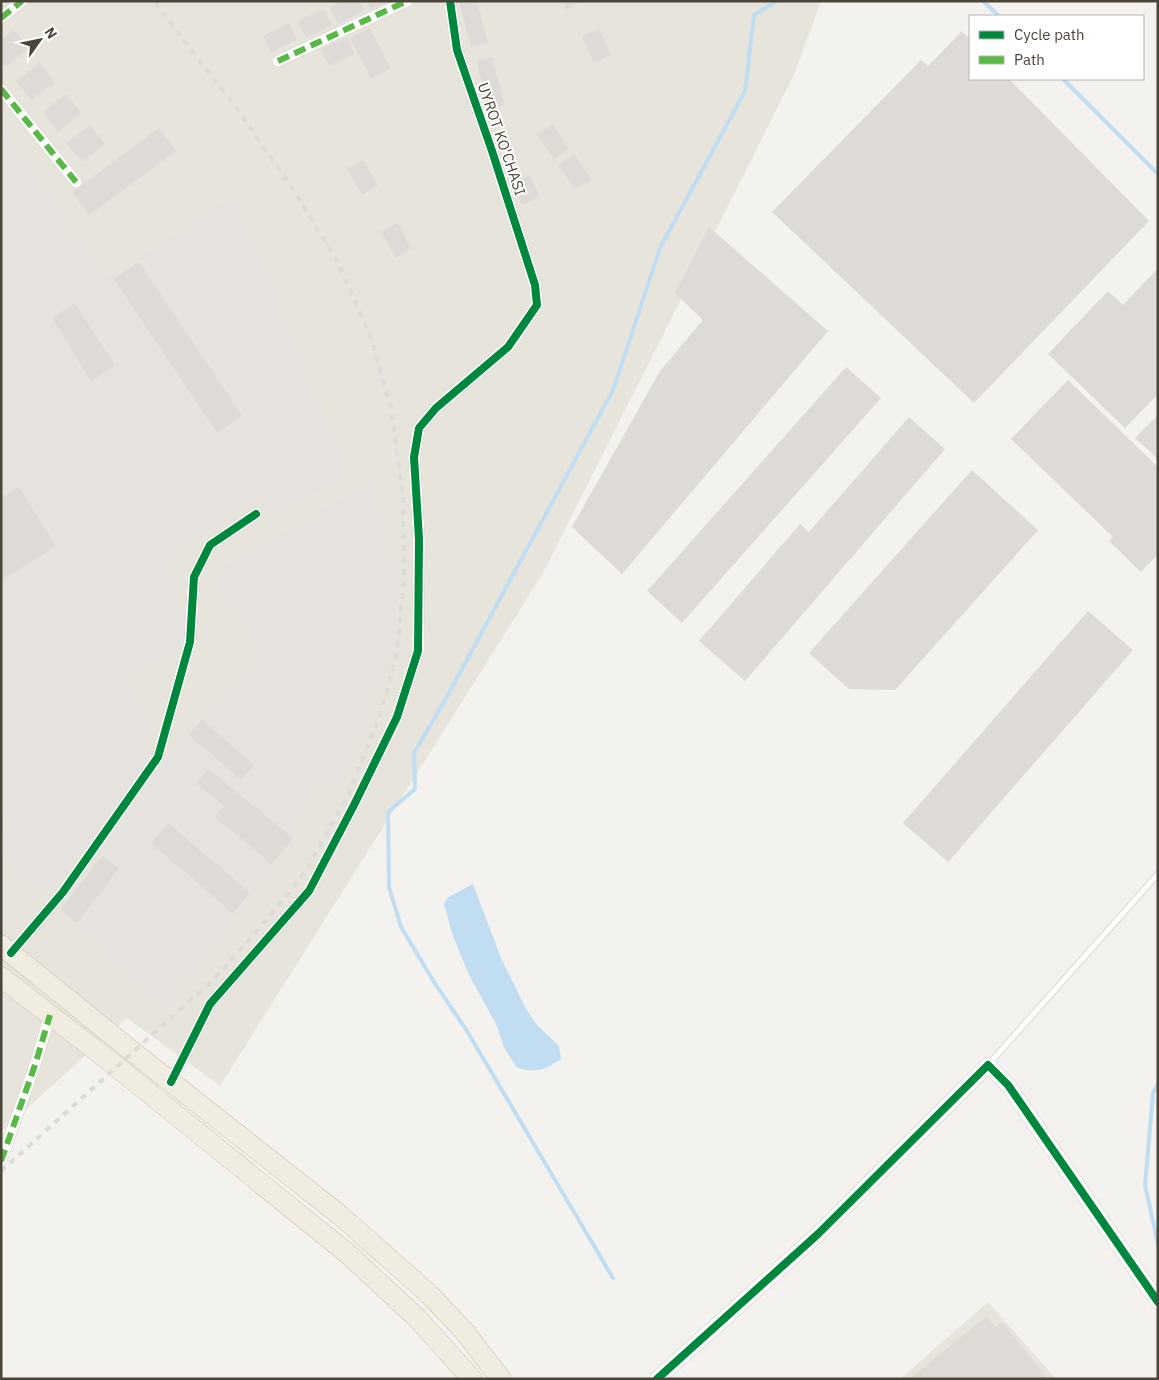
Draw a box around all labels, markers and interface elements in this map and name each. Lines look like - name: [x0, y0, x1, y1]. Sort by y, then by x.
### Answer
- north arrow: [15, 15, 65, 65]
- legend: [969, 15, 1144, 80]
- text: N: [41, 24, 61, 42]
- text: Cycle path: [1014, 25, 1085, 44]
- text: Path: [1014, 50, 1045, 69]
- street label: UYROT KO'CHASI: [474, 80, 530, 198]

